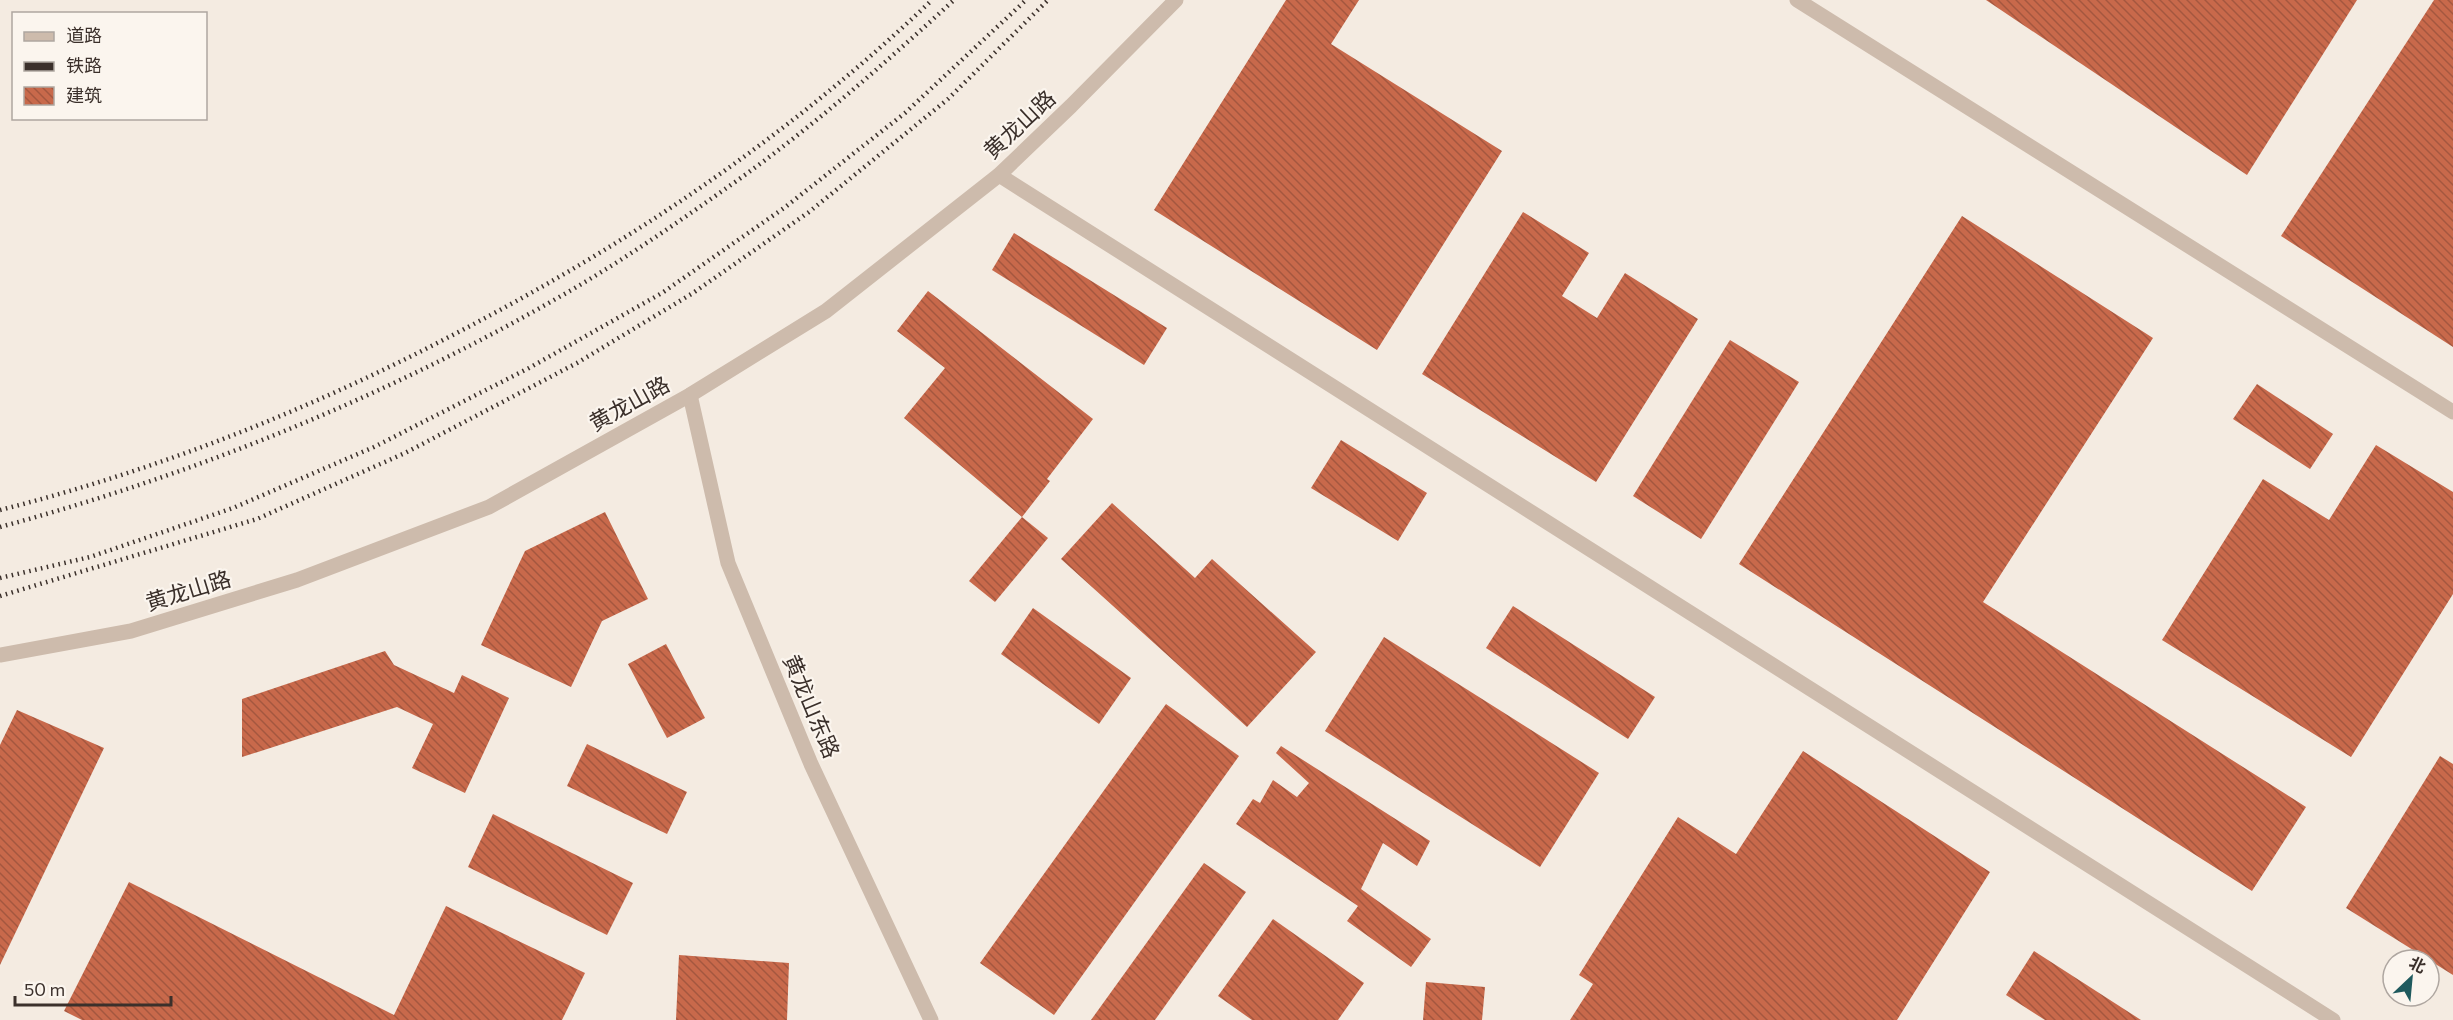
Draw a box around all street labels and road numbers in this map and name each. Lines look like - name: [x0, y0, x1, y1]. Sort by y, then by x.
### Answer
- street label: 黄龙山路: [978, 84, 1060, 164]
- street label: 黄龙山路: [584, 370, 674, 436]
- street label: 黄龙山路: [142, 564, 234, 616]
- street label: 黄龙山东路: [778, 650, 846, 762]

